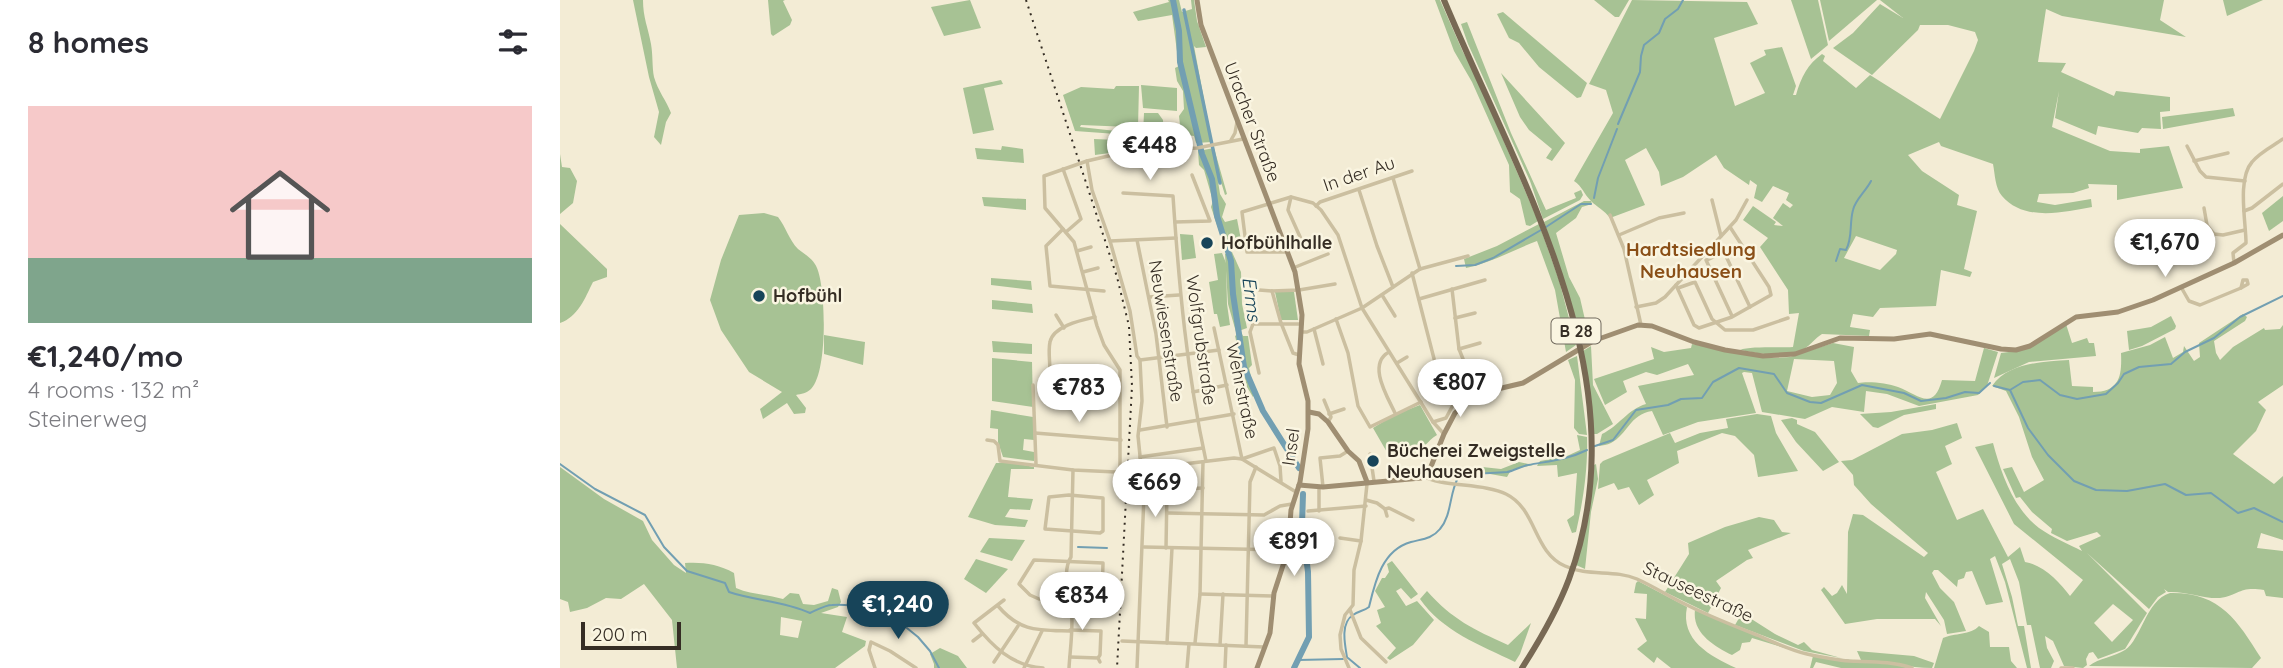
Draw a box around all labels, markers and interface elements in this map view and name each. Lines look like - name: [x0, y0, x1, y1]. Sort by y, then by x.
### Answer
- text: 8 homes: [28, 23, 149, 61]
- icon: filters: [494, 23, 532, 61]
- street label: Uracher Straße: [1219, 58, 1286, 185]
- pin: €448: [1109, 122, 1191, 182]
- text: €448: [1123, 130, 1177, 159]
- street label: In der Au: [1320, 151, 1398, 197]
- icon: home: [217, 152, 343, 278]
- pin: €1,670: [2108, 219, 2222, 279]
- text: €1,670: [2130, 227, 2200, 256]
- place label: Hofbühlhalle: [1221, 231, 1332, 254]
- marker: Hofbühlhalle: [1199, 235, 1215, 251]
- district label: Hardtsiedlung Neuhausen: [1626, 237, 1756, 283]
- street label: Neuwiesenstraße: [1144, 258, 1189, 404]
- street label: Wolfgrubstraße: [1181, 273, 1222, 406]
- water label: Erms: [1237, 276, 1267, 324]
- place label: Hofbühl: [773, 284, 842, 307]
- marker: Hofbühl: [751, 288, 767, 304]
- road number: B 28: [1552, 318, 1600, 344]
- text: €1,240/mo: [28, 337, 183, 375]
- street label: Wehrstraße: [1221, 341, 1264, 441]
- pin: €807: [1419, 360, 1501, 419]
- pin: €783: [1038, 364, 1120, 424]
- text: €807: [1434, 367, 1486, 396]
- text: €783: [1053, 372, 1105, 401]
- text: 4 rooms · 132 m²: [28, 375, 199, 404]
- text: Steinerweg: [28, 404, 147, 433]
- street label: Insel: [1276, 427, 1305, 467]
- place label: Bücherei Zweigstelle Neuhausen: [1387, 439, 1566, 483]
- marker: Bücherei Zweigstelle Neuhausen: [1365, 453, 1381, 469]
- pin: €669: [1114, 460, 1196, 519]
- text: €669: [1129, 467, 1181, 496]
- pin: €891: [1253, 518, 1335, 578]
- text: €891: [1269, 526, 1319, 555]
- street label: Stauseestraße: [1639, 556, 1757, 627]
- pin: €834: [1041, 572, 1123, 632]
- text: €834: [1056, 580, 1108, 609]
- pin: €1,240: [841, 582, 955, 641]
- text: €1,240: [863, 589, 933, 618]
- scale bar: [581, 619, 681, 651]
- text: 200 m: [592, 622, 648, 646]

